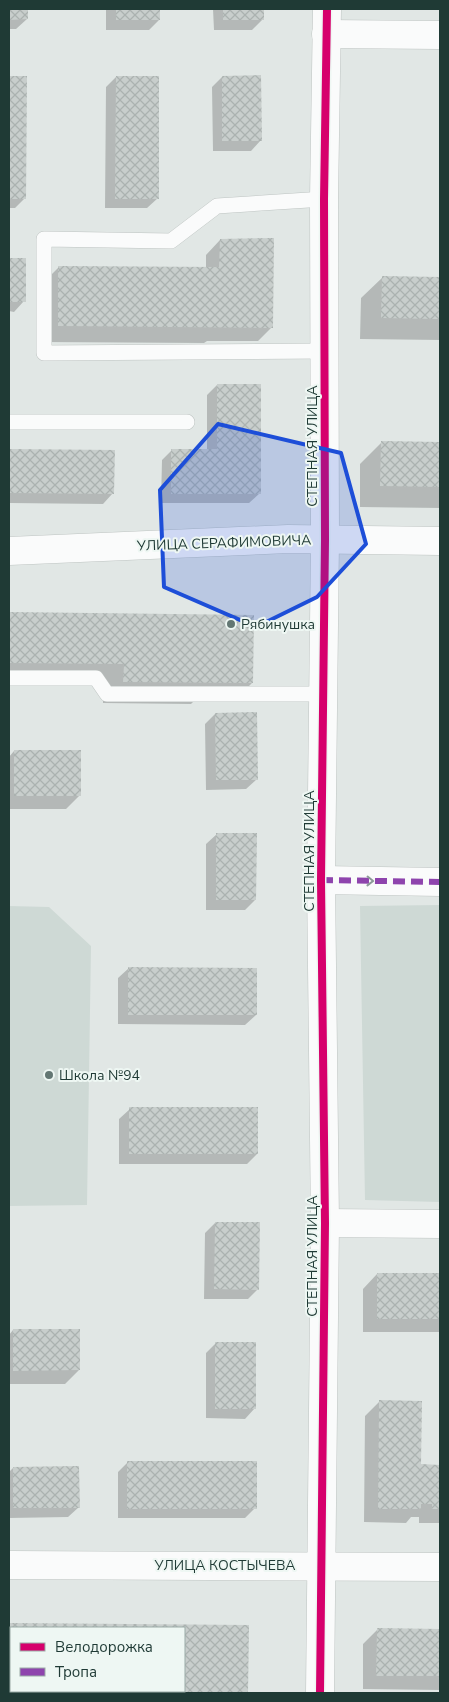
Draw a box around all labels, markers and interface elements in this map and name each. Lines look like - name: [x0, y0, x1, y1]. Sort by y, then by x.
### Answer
- street label: СТЕПНАЯ УЛИЦА: [303, 385, 322, 507]
- street label: УЛИЦА СЕРАФИМОВИЧА: [135, 530, 312, 556]
- place label: Рябинушка: [241, 615, 315, 634]
- marker: Рябинушка: [225, 618, 237, 630]
- street label: СТЕПНАЯ УЛИЦА: [300, 790, 319, 912]
- one-way arrow: [366, 875, 374, 886]
- place label: Школа №94: [59, 1066, 140, 1085]
- marker: Школа №94: [43, 1069, 55, 1081]
- street label: СТЕПНАЯ УЛИЦА: [303, 1195, 322, 1317]
- street label: УЛИЦА КОСТЫЧЕВА: [153, 1556, 296, 1575]
- legend: [10, 1627, 185, 1692]
- text: Велодорожка: [55, 1637, 153, 1657]
- text: Тропа: [55, 1662, 97, 1682]

